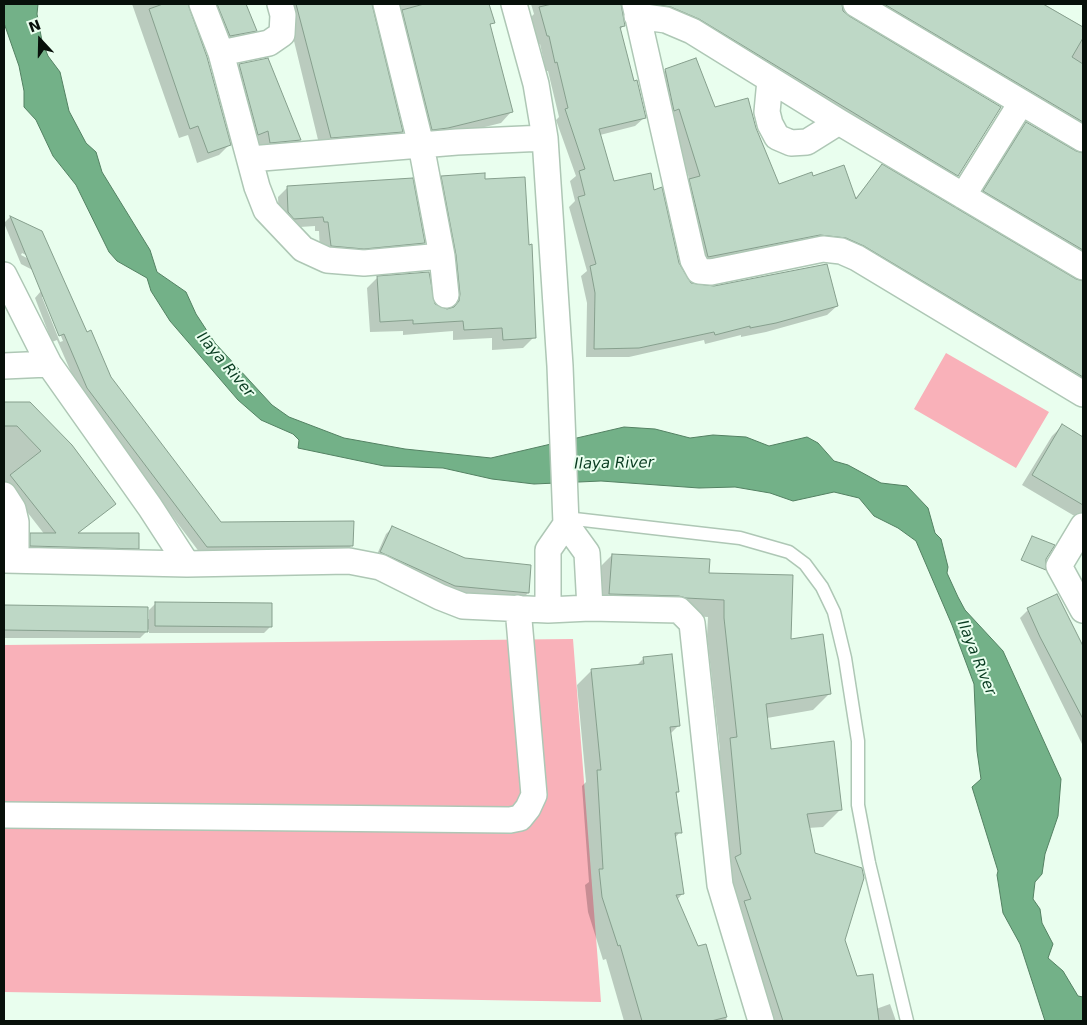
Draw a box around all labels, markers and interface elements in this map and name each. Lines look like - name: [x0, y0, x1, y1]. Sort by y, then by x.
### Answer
- north arrow: [15, 15, 65, 65]
- text: N: [26, 16, 43, 36]
- water label: Ilaya River: [193, 329, 257, 401]
- water label: Ilaya River: [574, 454, 654, 474]
- water label: Ilaya River: [953, 618, 999, 698]

